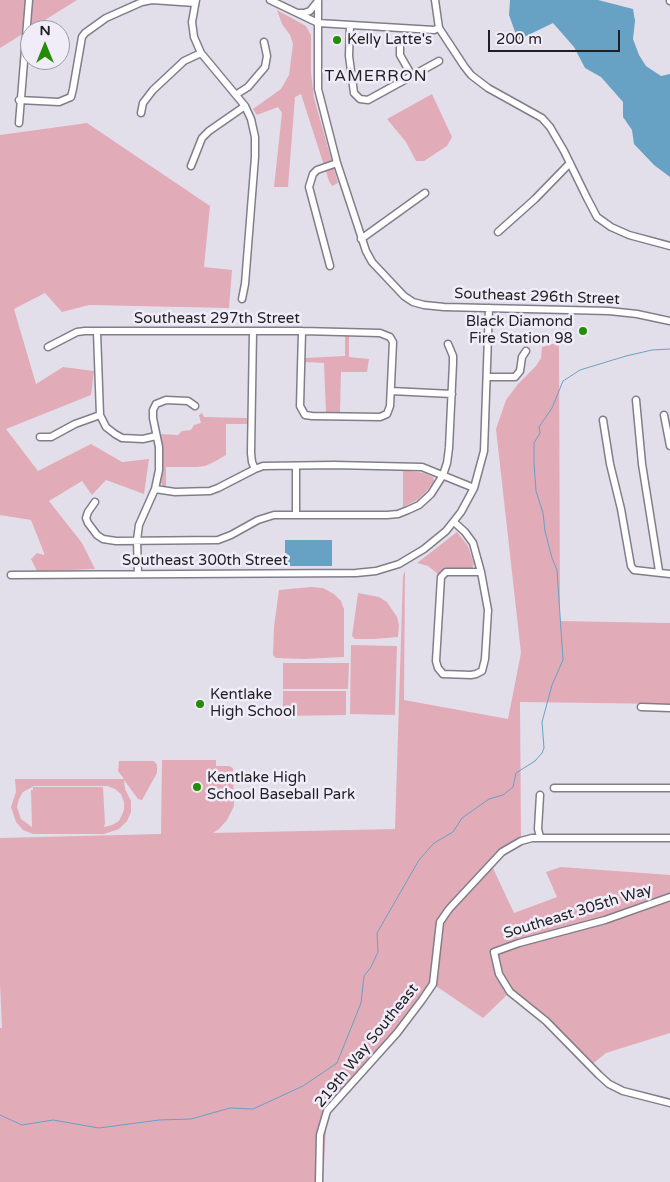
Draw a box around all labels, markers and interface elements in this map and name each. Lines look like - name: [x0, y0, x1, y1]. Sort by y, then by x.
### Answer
- north arrow: [20, 20, 70, 70]
- scale bar: [490, 20, 622, 52]
- text: N: [39, 22, 51, 39]
- text: 200 m: [496, 30, 542, 48]
- place label: Kelly Latte's: [347, 31, 432, 49]
- marker: Kelly Latte's: [331, 34, 343, 46]
- district label: TAMERRON: [324, 67, 428, 87]
- street label: Southeast 296th Street: [454, 285, 620, 309]
- street label: Southeast 297th Street: [134, 310, 300, 328]
- place label: Black Diamond Fire Station 98: [466, 313, 573, 348]
- marker: Black Diamond Fire Station 98: [577, 325, 589, 337]
- street label: Southeast 300th Street: [122, 552, 288, 570]
- place label: Kentlake High School: [210, 686, 296, 721]
- marker: Kentlake High School: [194, 698, 206, 710]
- place label: Kentlake High School Baseball Park: [207, 769, 355, 804]
- marker: Kentlake High School Baseball Park: [191, 781, 203, 793]
- street label: Southeast 305th Way: [502, 881, 654, 943]
- street label: 219th Way Southeast: [312, 980, 422, 1112]

